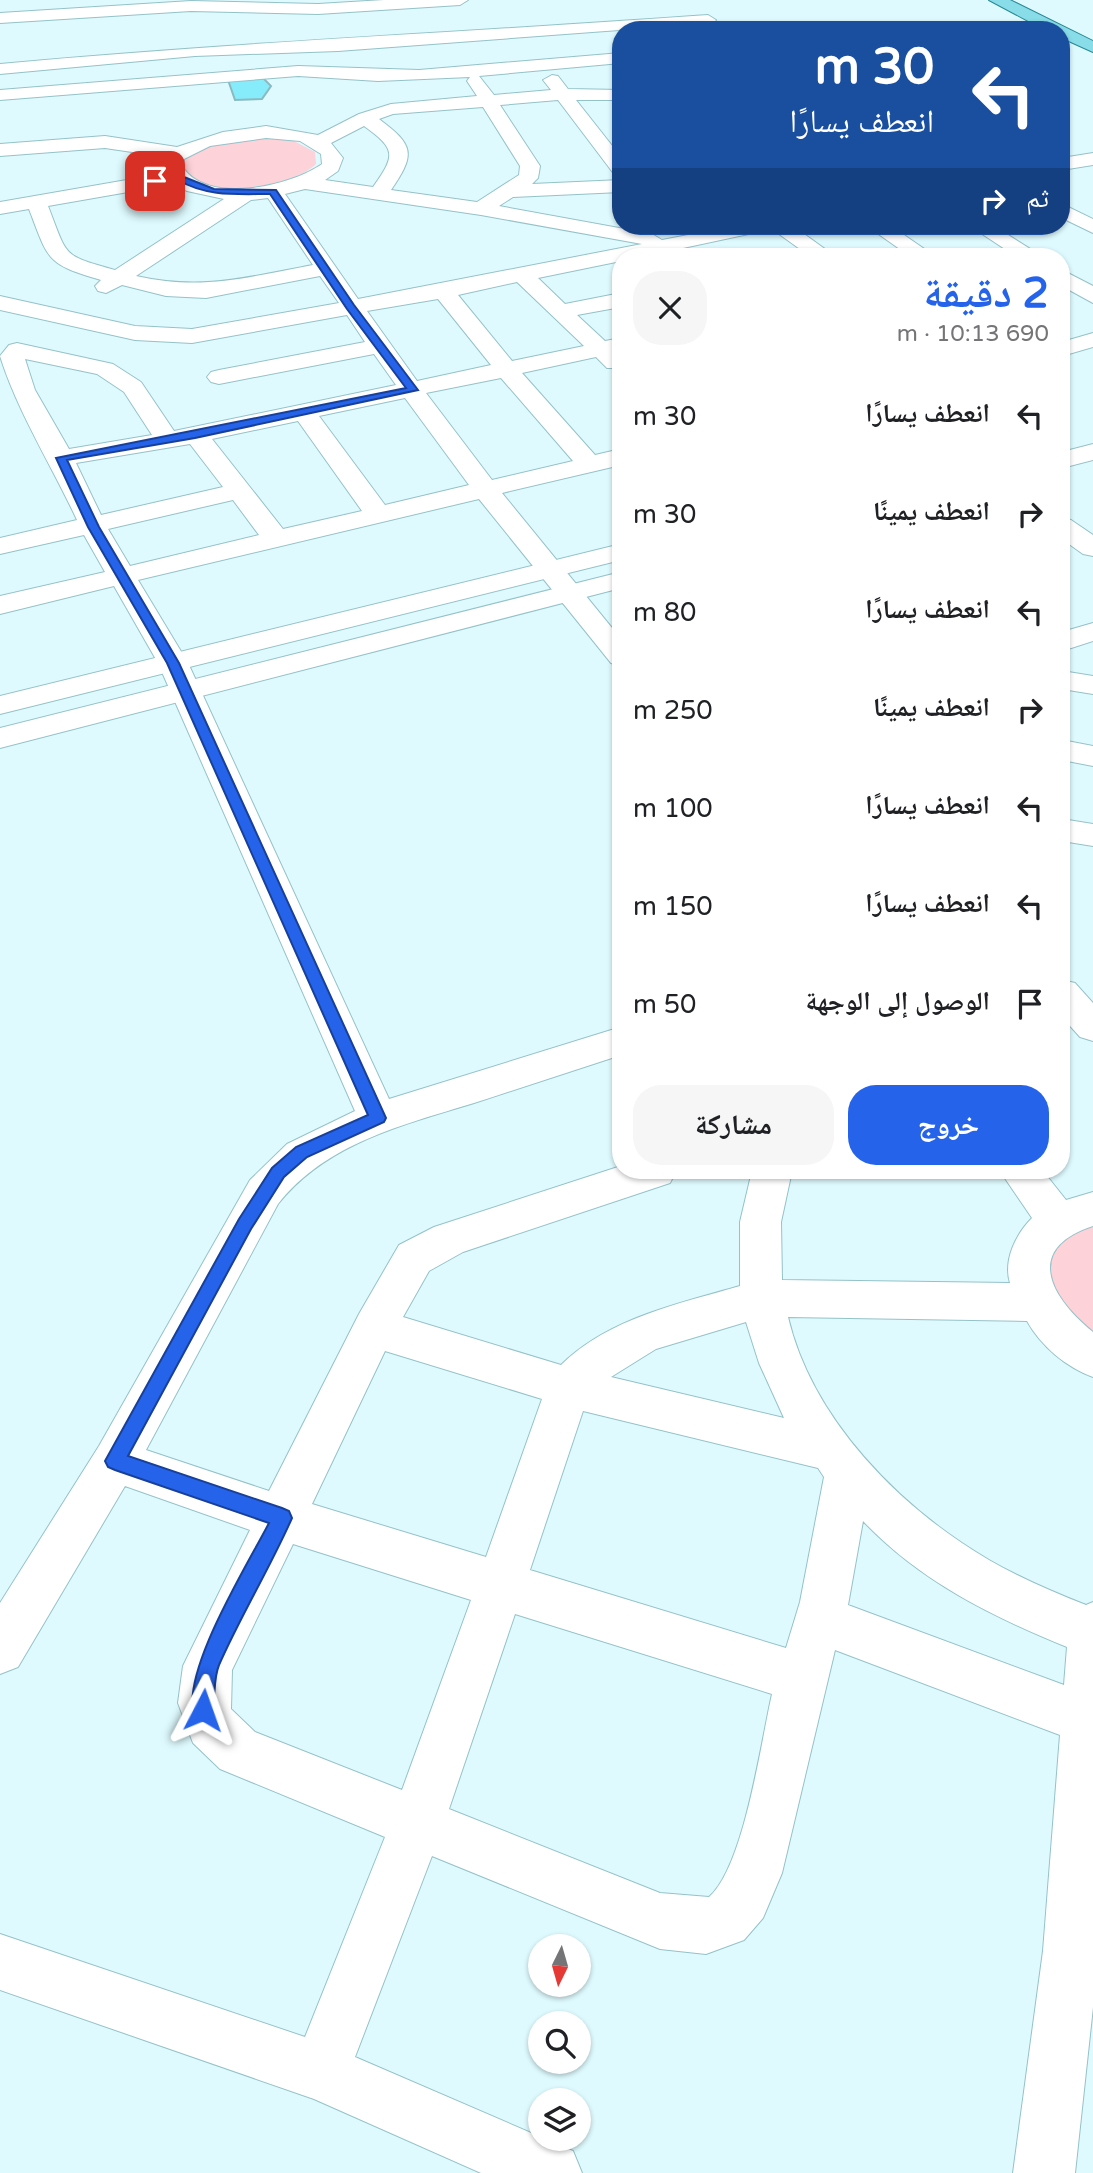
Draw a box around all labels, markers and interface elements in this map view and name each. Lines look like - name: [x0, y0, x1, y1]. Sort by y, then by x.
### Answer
- text: 30 m: [815, 38, 934, 97]
- icon: left: [958, 49, 1049, 140]
- text: انعطف يسارًا: [789, 103, 934, 141]
- pin: [125, 151, 185, 211]
- icon: arrive: [136, 162, 174, 200]
- icon: right: [974, 182, 1012, 220]
- text: ثم: [1026, 183, 1049, 214]
- text: 2 دقيقة: [923, 268, 1049, 319]
- button: close: [633, 271, 707, 345]
- text: 690 m · 10:13: [897, 320, 1049, 348]
- icon: left: [1011, 397, 1049, 435]
- text: انعطف يسارًا: [865, 398, 990, 429]
- text: 30 m: [633, 401, 696, 432]
- icon: right: [1011, 495, 1049, 533]
- text: انعطف يمينًا: [873, 496, 990, 527]
- text: 30 m: [633, 499, 696, 530]
- icon: left: [1011, 593, 1049, 631]
- text: انعطف يسارًا: [865, 594, 990, 625]
- text: 80 m: [633, 597, 696, 628]
- icon: right: [1011, 691, 1049, 729]
- text: انعطف يمينًا: [873, 692, 990, 723]
- text: 250 m: [633, 695, 713, 726]
- icon: left: [1011, 789, 1049, 827]
- text: انعطف يسارًا: [865, 790, 990, 821]
- text: 100 m: [633, 793, 713, 824]
- icon: left: [1011, 887, 1049, 925]
- text: انعطف يسارًا: [865, 888, 990, 919]
- text: 150 m: [633, 891, 713, 922]
- icon: arrive: [1011, 985, 1049, 1023]
- text: الوصول إلى الوجهة: [806, 986, 990, 1017]
- text: 50 m: [633, 989, 696, 1020]
- button: مشاركة: [633, 1085, 834, 1165]
- button: خروج: [848, 1085, 1049, 1165]
- position arrow: [166, 1673, 240, 1747]
- north arrow: [528, 1934, 592, 1997]
- map controls: [528, 1934, 591, 2151]
- button: search: [528, 2011, 591, 2074]
- button: layers: [528, 2088, 591, 2151]

